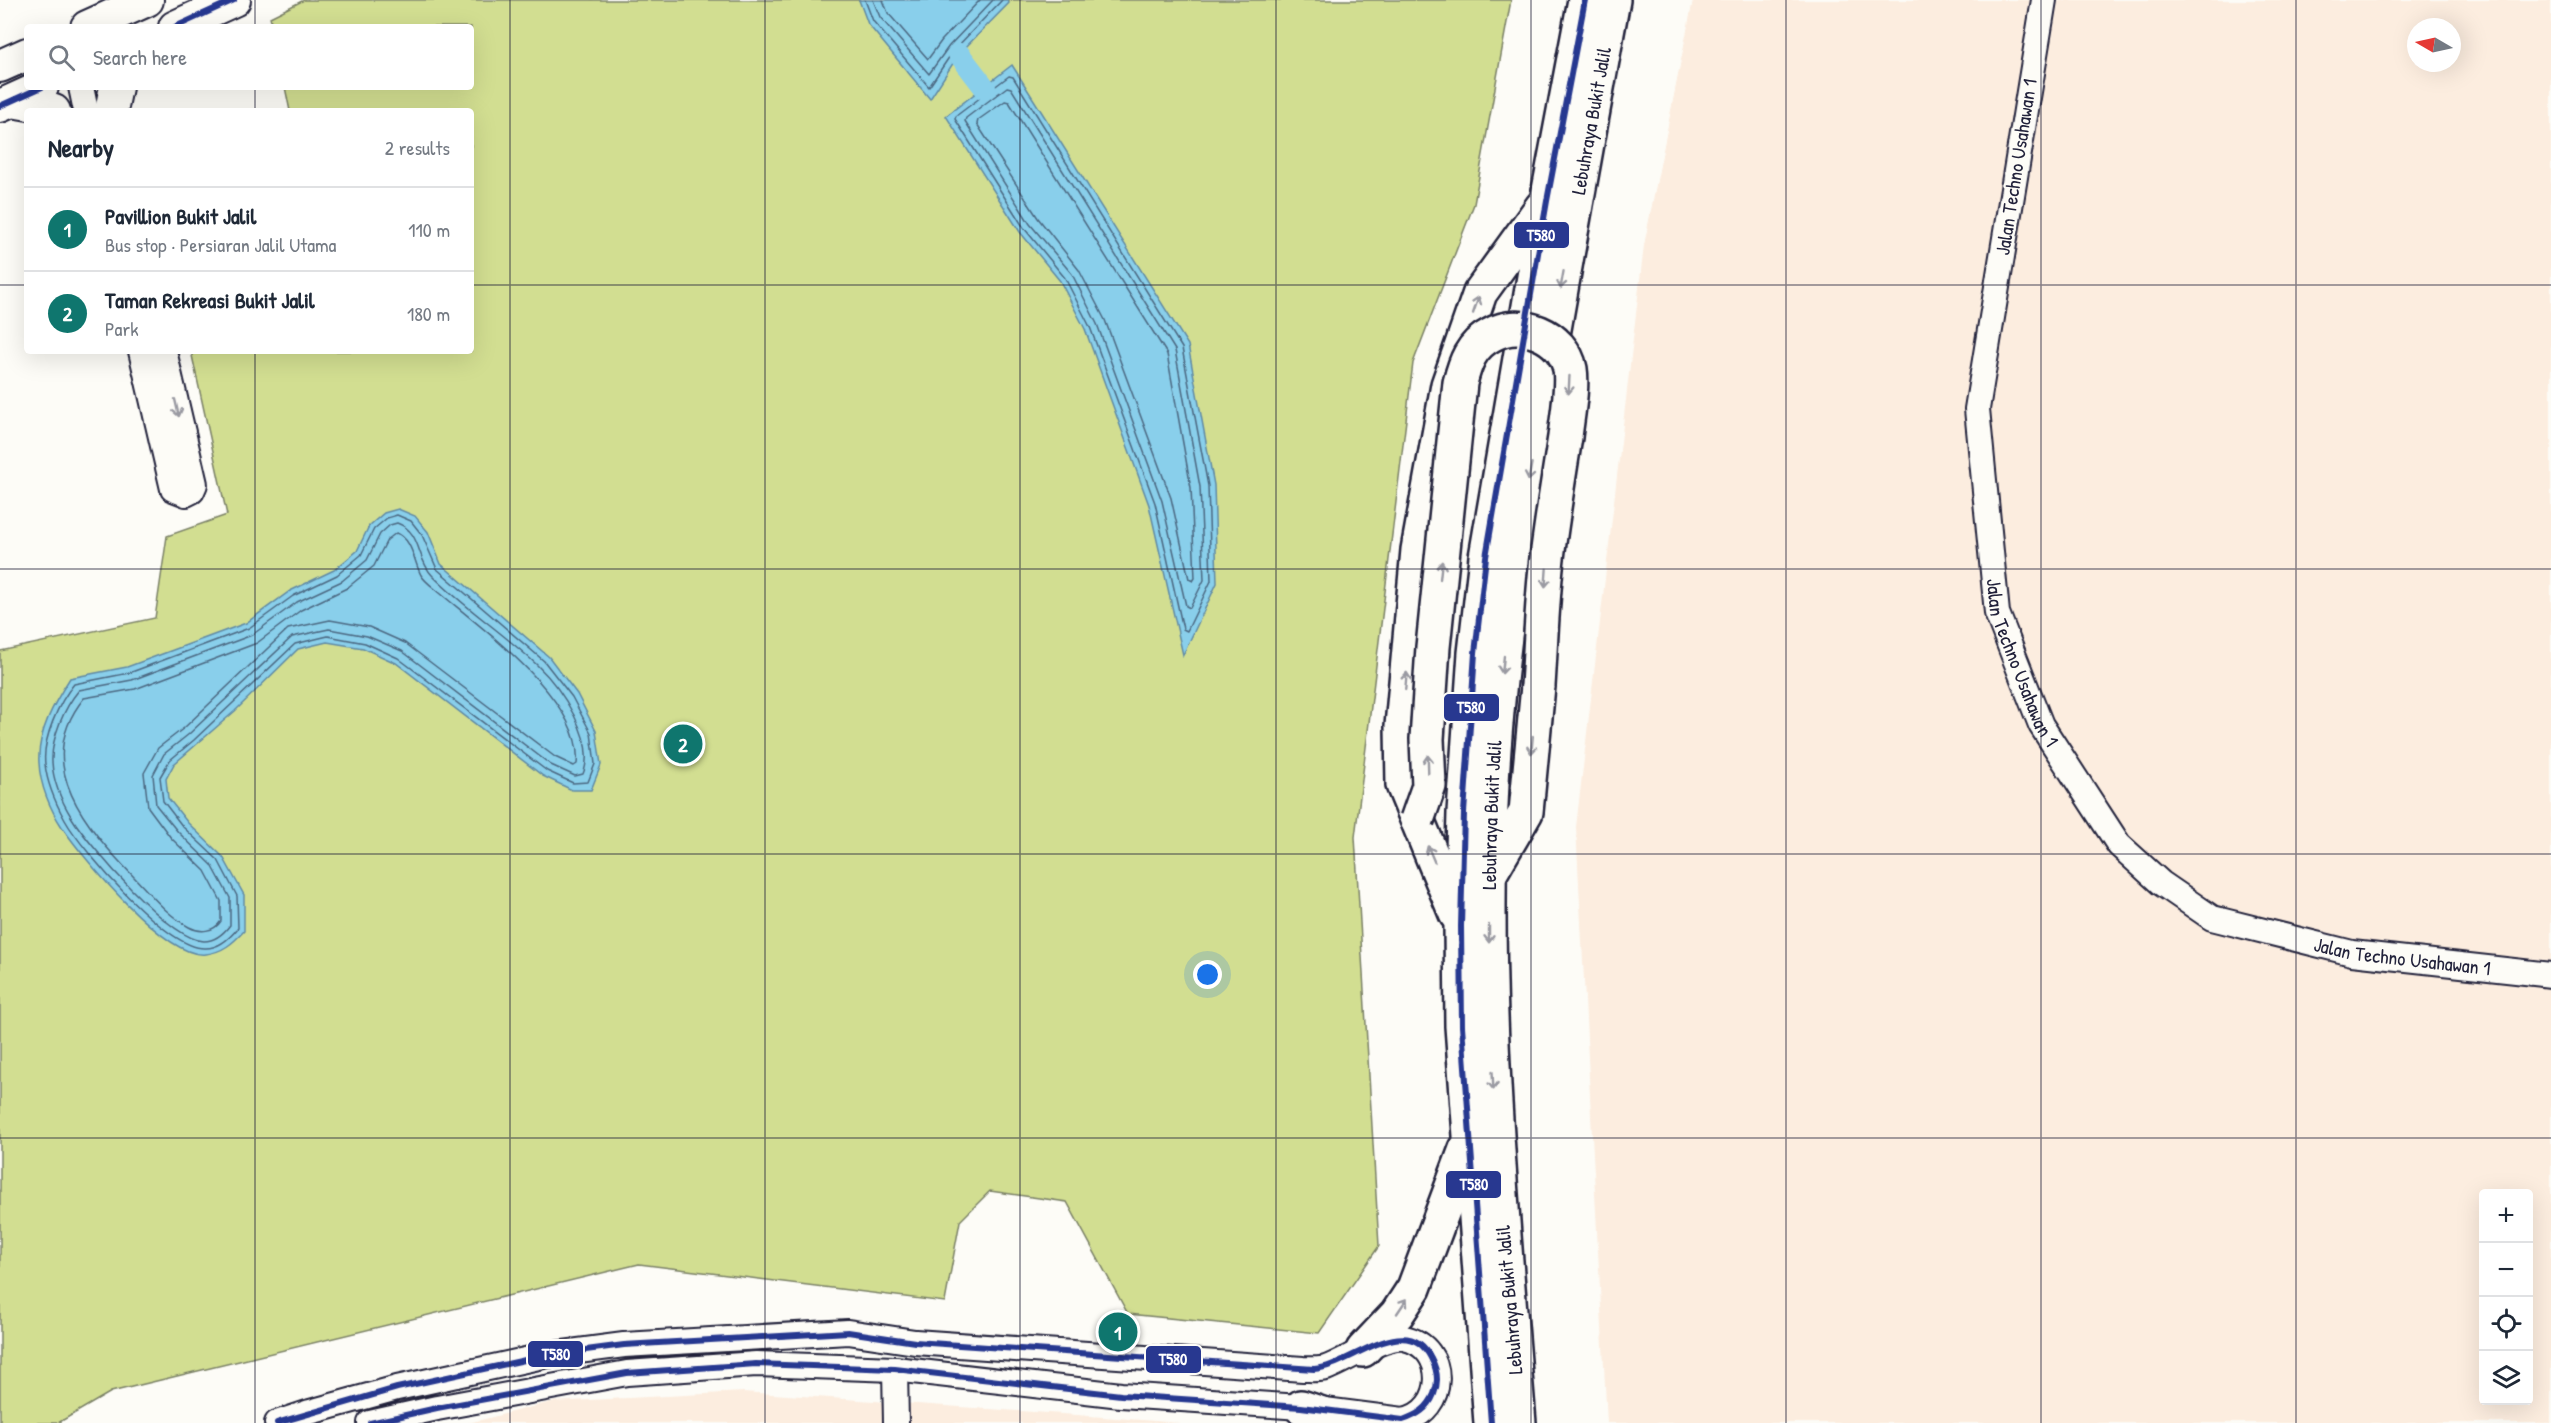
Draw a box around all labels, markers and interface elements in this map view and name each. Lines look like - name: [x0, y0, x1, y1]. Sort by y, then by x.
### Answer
- north arrow: [2407, 18, 2461, 72]
- search box: [24, 24, 474, 90]
- icon: search: [45, 41, 78, 74]
- text: Search here: [93, 42, 187, 72]
- street label: Lebuhraya Bukit Jalil: [1564, 44, 1617, 197]
- street label: Jalan Techno Usahawan 1: [1988, 77, 2043, 257]
- text: Nearby: [48, 130, 114, 165]
- text: 2 results: [385, 134, 450, 161]
- text: Pavillion Bukit Jalil: [105, 201, 256, 231]
- text: 1: [64, 216, 71, 243]
- text: 110 m: [408, 216, 450, 243]
- line badge: T580: [1513, 221, 1570, 249]
- text: T580: [1526, 224, 1555, 246]
- text: Bus stop · Persiaran Jalil Utama: [105, 231, 336, 258]
- one-way arrow: [1557, 270, 1568, 289]
- text: Taman Rekreasi Bukit Jalil: [105, 285, 315, 315]
- one-way arrow: [1472, 296, 1483, 315]
- text: 2: [63, 300, 72, 327]
- text: 180 m: [407, 300, 450, 327]
- text: Park: [105, 315, 138, 342]
- one-way arrow: [1564, 374, 1575, 394]
- one-way arrow: [172, 398, 183, 417]
- one-way arrow: [1524, 462, 1535, 482]
- one-way arrow: [1436, 560, 1447, 580]
- one-way arrow: [1540, 568, 1551, 588]
- street label: Jalan Techno Usahawan 1: [1981, 577, 2065, 752]
- one-way arrow: [1497, 655, 1508, 675]
- one-way arrow: [1400, 671, 1411, 691]
- line badge: T580: [1443, 693, 1500, 722]
- text: T580: [1456, 696, 1485, 718]
- pin: 2: [664, 722, 702, 766]
- one-way arrow: [1526, 734, 1537, 754]
- street label: Lebuhraya Bukit Jalil: [1475, 739, 1508, 890]
- one-way arrow: [1422, 754, 1433, 774]
- one-way arrow: [1425, 845, 1436, 863]
- one-way arrow: [1483, 923, 1495, 943]
- street label: Jalan Techno Usahawan 1: [2311, 930, 2492, 981]
- your location: [1193, 960, 1222, 989]
- one-way arrow: [1488, 1071, 1499, 1091]
- line badge: T580: [1445, 1170, 1502, 1199]
- text: T580: [1459, 1173, 1488, 1195]
- map controls: [2479, 1189, 2533, 1405]
- button: +: [2479, 1189, 2533, 1243]
- street label: Lebuhraya Bukit Jalil: [1488, 1224, 1528, 1376]
- button: −: [2479, 1243, 2533, 1297]
- button: locate: [2479, 1297, 2533, 1351]
- one-way arrow: [1396, 1298, 1408, 1315]
- pin: 1: [1098, 1310, 1138, 1354]
- line badge: T580: [527, 1340, 584, 1368]
- text: T580: [541, 1343, 570, 1365]
- line badge: T580: [1145, 1345, 1202, 1374]
- text: T580: [1158, 1348, 1187, 1370]
- button: layers: [2479, 1351, 2533, 1405]

